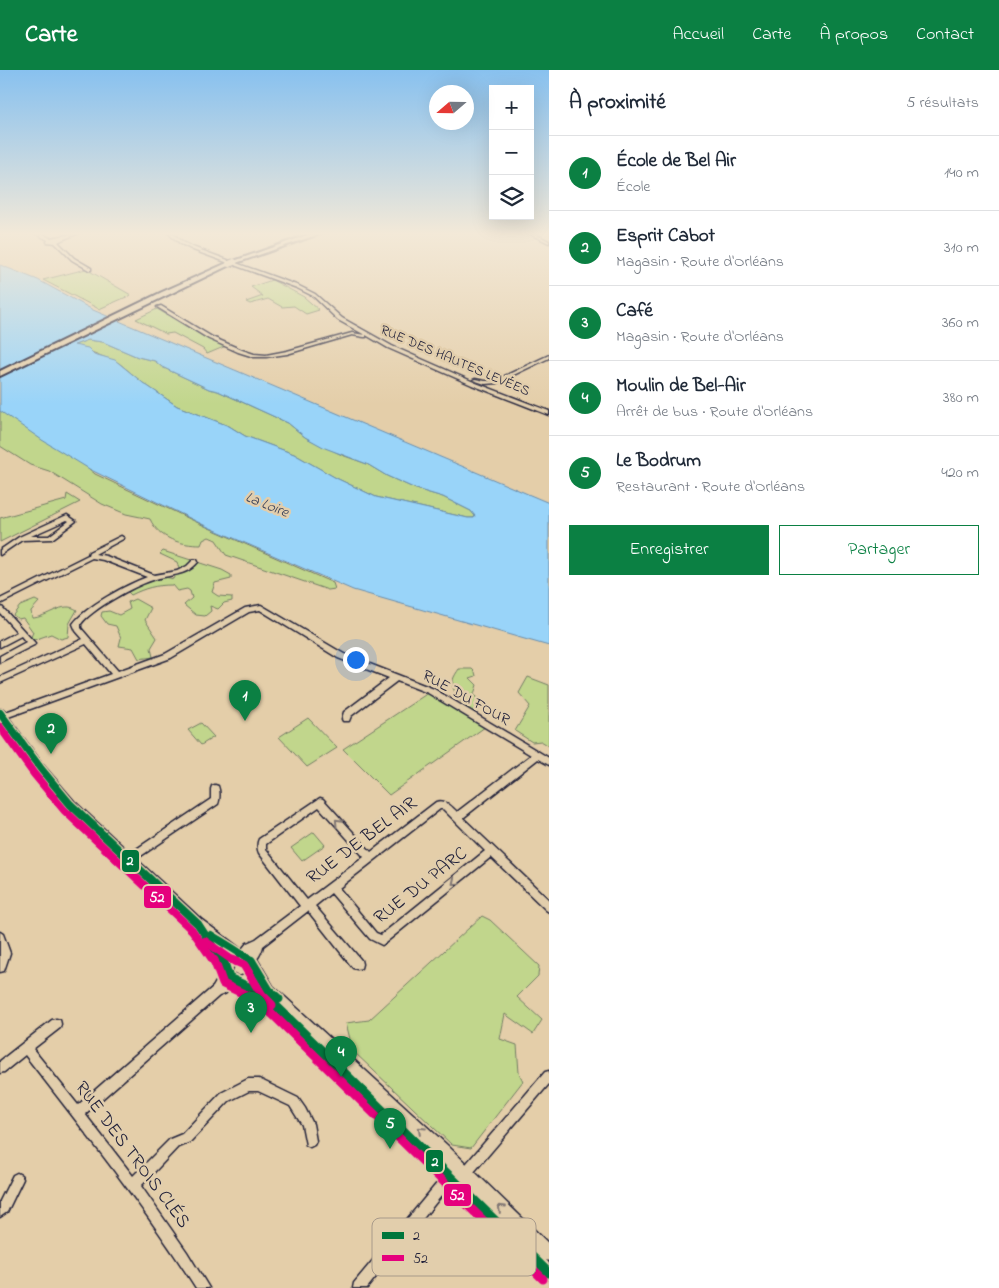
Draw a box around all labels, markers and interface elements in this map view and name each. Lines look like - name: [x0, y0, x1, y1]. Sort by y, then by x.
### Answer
- text: Carte: [25, 18, 77, 53]
- text: Accueil: [672, 22, 724, 48]
- text: Carte: [752, 22, 791, 48]
- text: À propos: [819, 22, 888, 48]
- text: Contact: [916, 22, 974, 48]
- north arrow: [429, 85, 474, 130]
- map controls: [489, 85, 534, 220]
- button: +: [489, 85, 534, 130]
- text: À proximité: [569, 88, 666, 118]
- text: 5 résultats: [906, 91, 979, 115]
- button: −: [489, 130, 534, 175]
- text: École de Bel Air: [616, 148, 736, 175]
- text: 1: [582, 161, 588, 185]
- text: 140 m: [944, 161, 979, 185]
- button: layers: [489, 175, 534, 220]
- text: École: [616, 175, 651, 199]
- text: Esprit Cabot: [616, 223, 715, 250]
- text: 2: [581, 236, 589, 260]
- text: 310 m: [944, 236, 979, 260]
- text: Magasin · Route d'Orléans: [616, 250, 784, 274]
- text: Café: [616, 298, 653, 325]
- text: 3: [582, 311, 588, 335]
- text: 360 m: [942, 311, 979, 335]
- street label: RUE DES HAUTES LEVÉES: [377, 320, 533, 402]
- text: Magasin · Route d'Orléans: [616, 325, 784, 349]
- text: Moulin de Bel-Air: [616, 373, 746, 400]
- text: 4: [582, 386, 588, 410]
- text: 380 m: [943, 386, 979, 410]
- text: Arrêt de bus · Route d'Orléans: [616, 400, 813, 424]
- text: Le Bodrum: [616, 448, 701, 475]
- text: 5: [580, 461, 590, 485]
- text: 420 m: [941, 461, 979, 485]
- text: Restaurant · Route d'Orléans: [616, 475, 805, 499]
- water label: La Loire: [242, 486, 293, 524]
- button: Enregistrer: [569, 525, 769, 575]
- button: Partager: [779, 525, 979, 575]
- your location: [343, 647, 369, 673]
- street label: RUE DU FOUR: [418, 664, 514, 732]
- pin: 1: [229, 680, 261, 721]
- pin: 2: [35, 713, 67, 754]
- street label: RUE DE BEL AIR: [301, 790, 423, 891]
- one-way arrow: [335, 819, 344, 828]
- street label: RUE DU PARC: [368, 841, 474, 931]
- line badge: 2: [121, 849, 140, 873]
- text: 2: [126, 851, 134, 872]
- one-way arrow: [451, 877, 460, 886]
- line badge: 52: [143, 885, 172, 909]
- text: 52: [150, 888, 165, 909]
- pin: 3: [235, 992, 267, 1033]
- pin: 4: [325, 1036, 357, 1077]
- street label: RUE DES TROIS CLÉS: [68, 1076, 196, 1234]
- pin: 5: [374, 1108, 406, 1149]
- one-way arrow: [417, 1127, 426, 1136]
- line badge: 2: [425, 1149, 444, 1173]
- text: 2: [431, 1152, 439, 1173]
- line badge: 52: [443, 1183, 472, 1207]
- text: 52: [450, 1186, 465, 1207]
- one-way arrow: [498, 1205, 507, 1214]
- legend: [372, 1218, 536, 1276]
- text: 2: [413, 1226, 420, 1247]
- text: 52: [413, 1249, 428, 1270]

